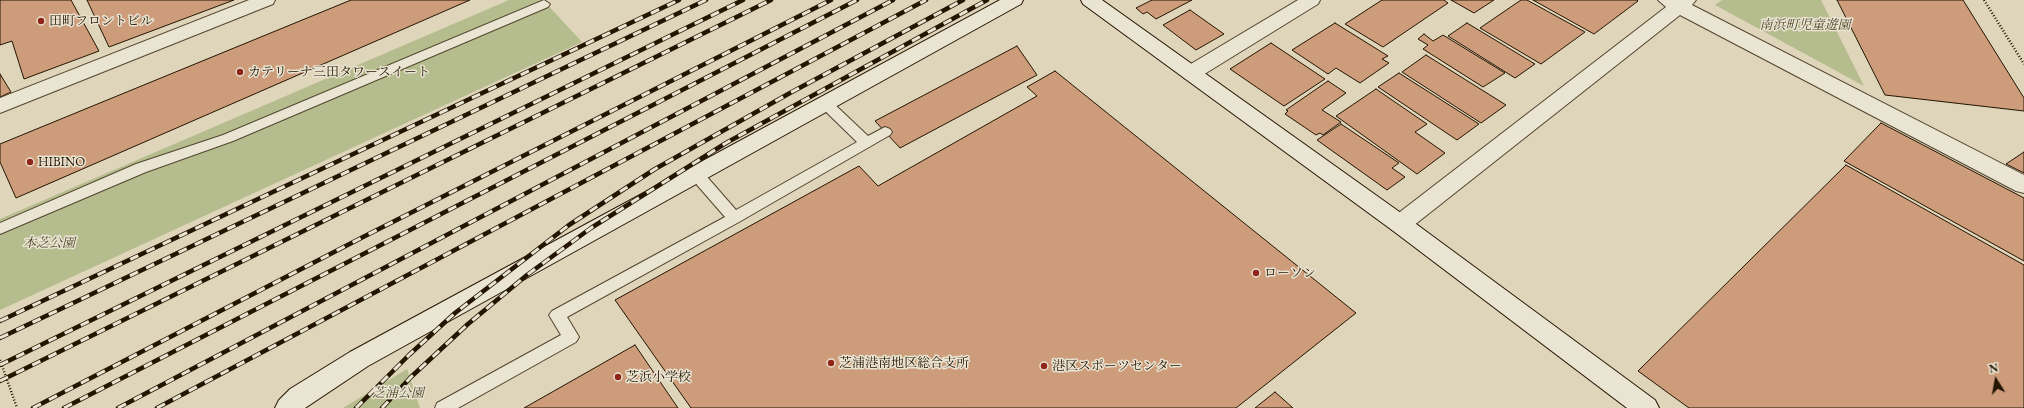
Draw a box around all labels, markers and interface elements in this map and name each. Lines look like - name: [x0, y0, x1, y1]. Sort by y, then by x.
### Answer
- place label: 田町フロントビル: [49, 13, 153, 29]
- marker: 田町フロントビル: [36, 16, 46, 26]
- park label: 南浜町児童遊園: [1760, 17, 1850, 33]
- place label: カテリーナ三田タワースイート: [248, 64, 430, 80]
- marker: カテリーナ三田タワースイート: [235, 67, 245, 77]
- place label: HIBINO: [38, 154, 85, 170]
- marker: HIBINO: [25, 157, 35, 167]
- park label: 本芝公園: [23, 235, 75, 251]
- place label: ローソン: [1264, 265, 1316, 281]
- marker: ローソン: [1251, 268, 1261, 278]
- place label: 芝浦港南地区総合支所: [839, 355, 969, 371]
- marker: 芝浦港南地区総合支所: [826, 358, 836, 368]
- place label: 港区スポーツセンター: [1052, 358, 1182, 374]
- north arrow: [1976, 360, 2016, 400]
- text: N: [1988, 360, 1999, 376]
- marker: 港区スポーツセンター: [1039, 361, 1049, 371]
- place label: 芝浜小学校: [626, 369, 691, 385]
- marker: 芝浜小学校: [613, 372, 623, 382]
- park label: 芝浦公園: [372, 385, 424, 401]

